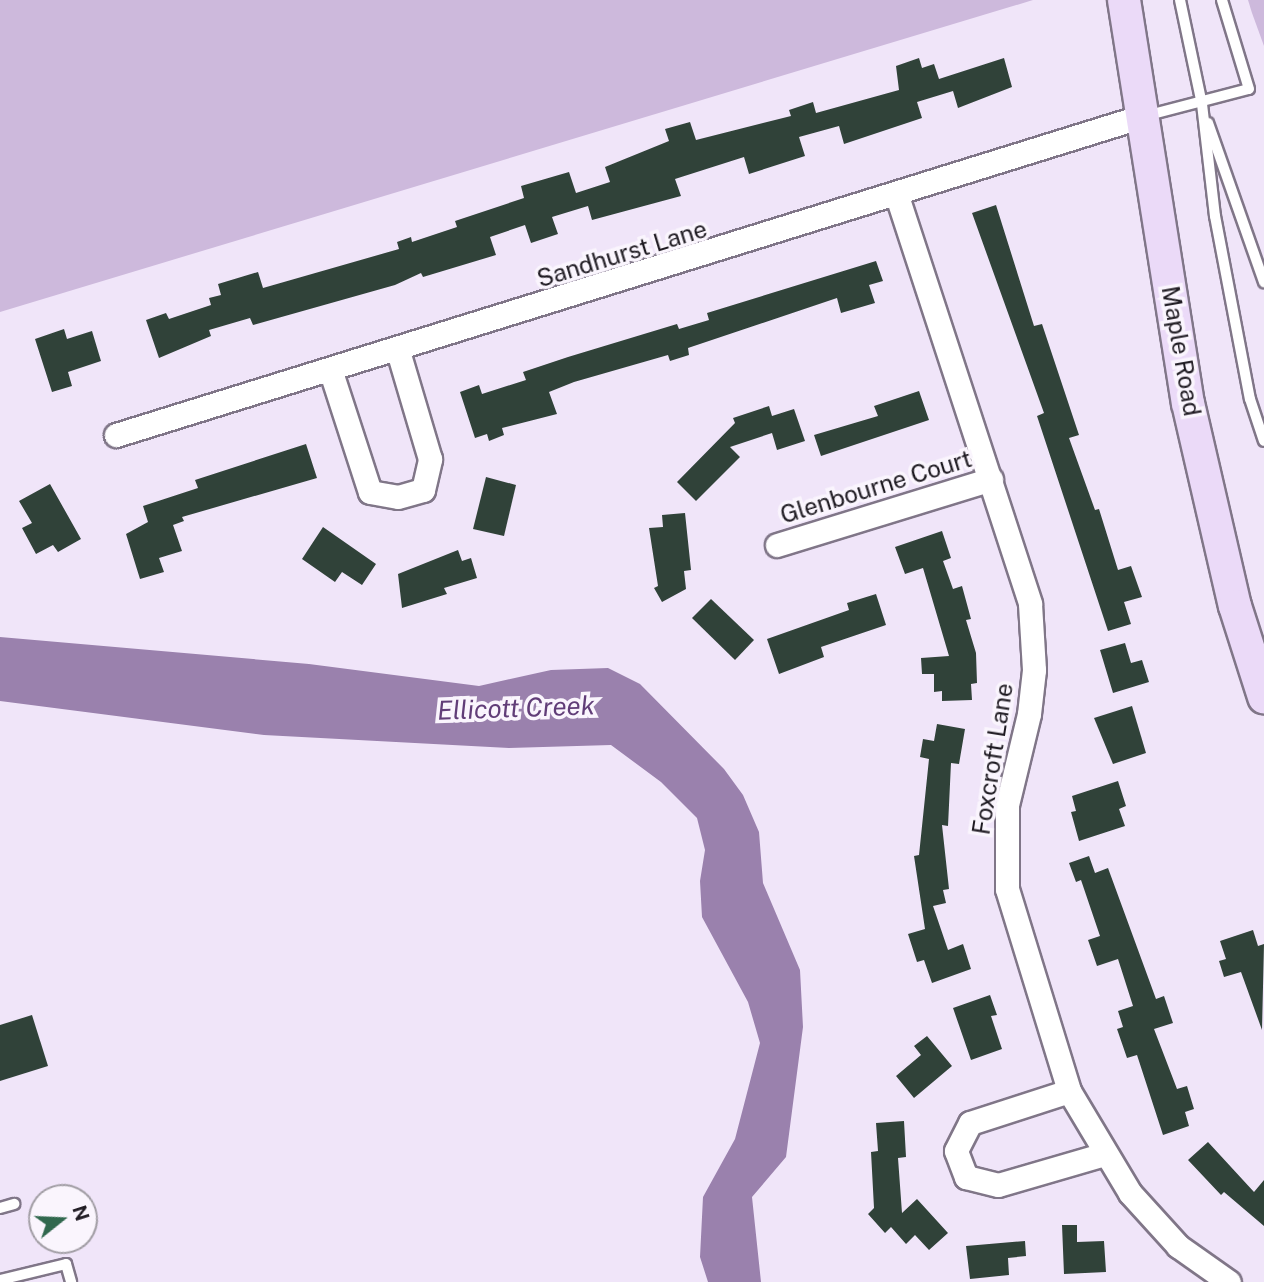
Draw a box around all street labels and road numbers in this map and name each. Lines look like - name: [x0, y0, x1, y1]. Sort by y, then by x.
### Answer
- street label: Sandhurst Lane: [534, 214, 710, 294]
- street label: Maple Road: [1155, 284, 1207, 418]
- street label: Glenbourne Court: [777, 444, 975, 530]
- street label: Foxcroft Lane: [967, 681, 1019, 837]

